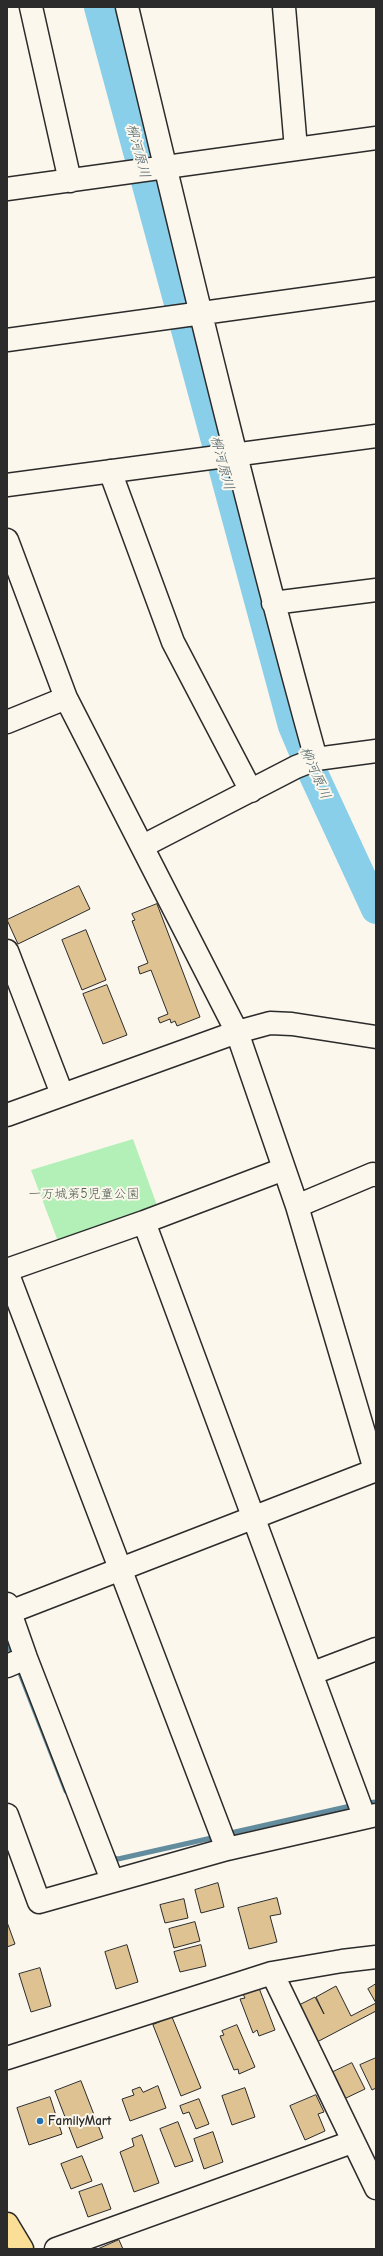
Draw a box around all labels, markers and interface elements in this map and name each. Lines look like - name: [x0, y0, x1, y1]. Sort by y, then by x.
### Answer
- water label: 柳河原川: [123, 122, 153, 180]
- water label: 柳河原川: [207, 434, 237, 492]
- water label: 柳河原川: [296, 744, 334, 802]
- park label: 一万城第5児童公園: [28, 1186, 140, 1202]
- place label: FamilyMart: [48, 2113, 111, 2129]
- marker: FamilyMart: [35, 2116, 45, 2126]

